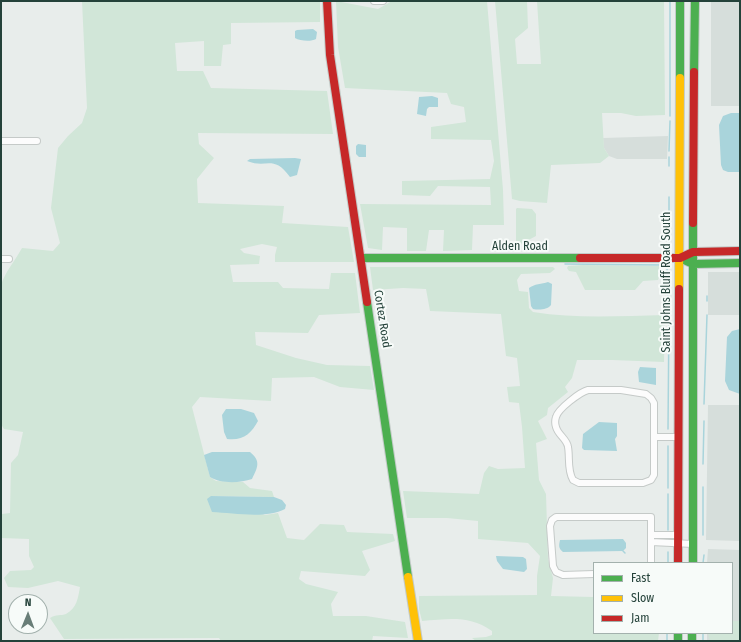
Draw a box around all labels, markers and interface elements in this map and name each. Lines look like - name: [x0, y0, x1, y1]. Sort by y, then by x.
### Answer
- street label: Saint Johns Bluff Road South: [660, 212, 674, 352]
- street label: Alden Road: [492, 240, 548, 254]
- street label: Cortez Road: [370, 289, 394, 349]
- legend: [593, 562, 733, 634]
- text: Fast: [631, 571, 650, 585]
- text: Slow: [631, 591, 654, 605]
- north arrow: [8, 594, 48, 634]
- text: N: [25, 596, 32, 609]
- text: Jam: [631, 611, 649, 625]

